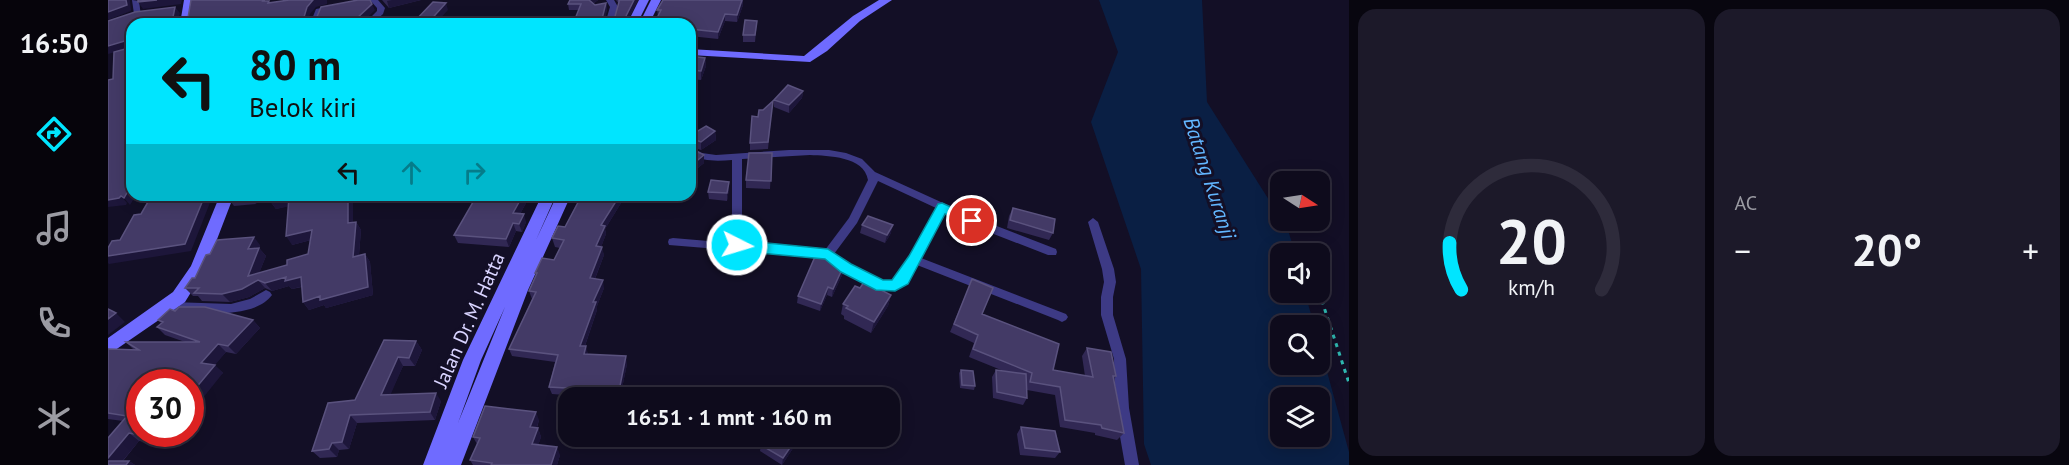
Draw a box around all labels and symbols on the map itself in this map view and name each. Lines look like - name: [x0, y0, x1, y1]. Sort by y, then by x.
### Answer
- water label: Batang Kuranji: [1178, 113, 1243, 243]
- north arrow: [1270, 171, 1330, 231]
- pin: [946, 195, 997, 246]
- position arrow: [705, 213, 769, 277]
- street label: Jalan Dr. M. Hatta: [427, 248, 510, 393]
- speed limit sign: 30: [126, 369, 204, 447]

